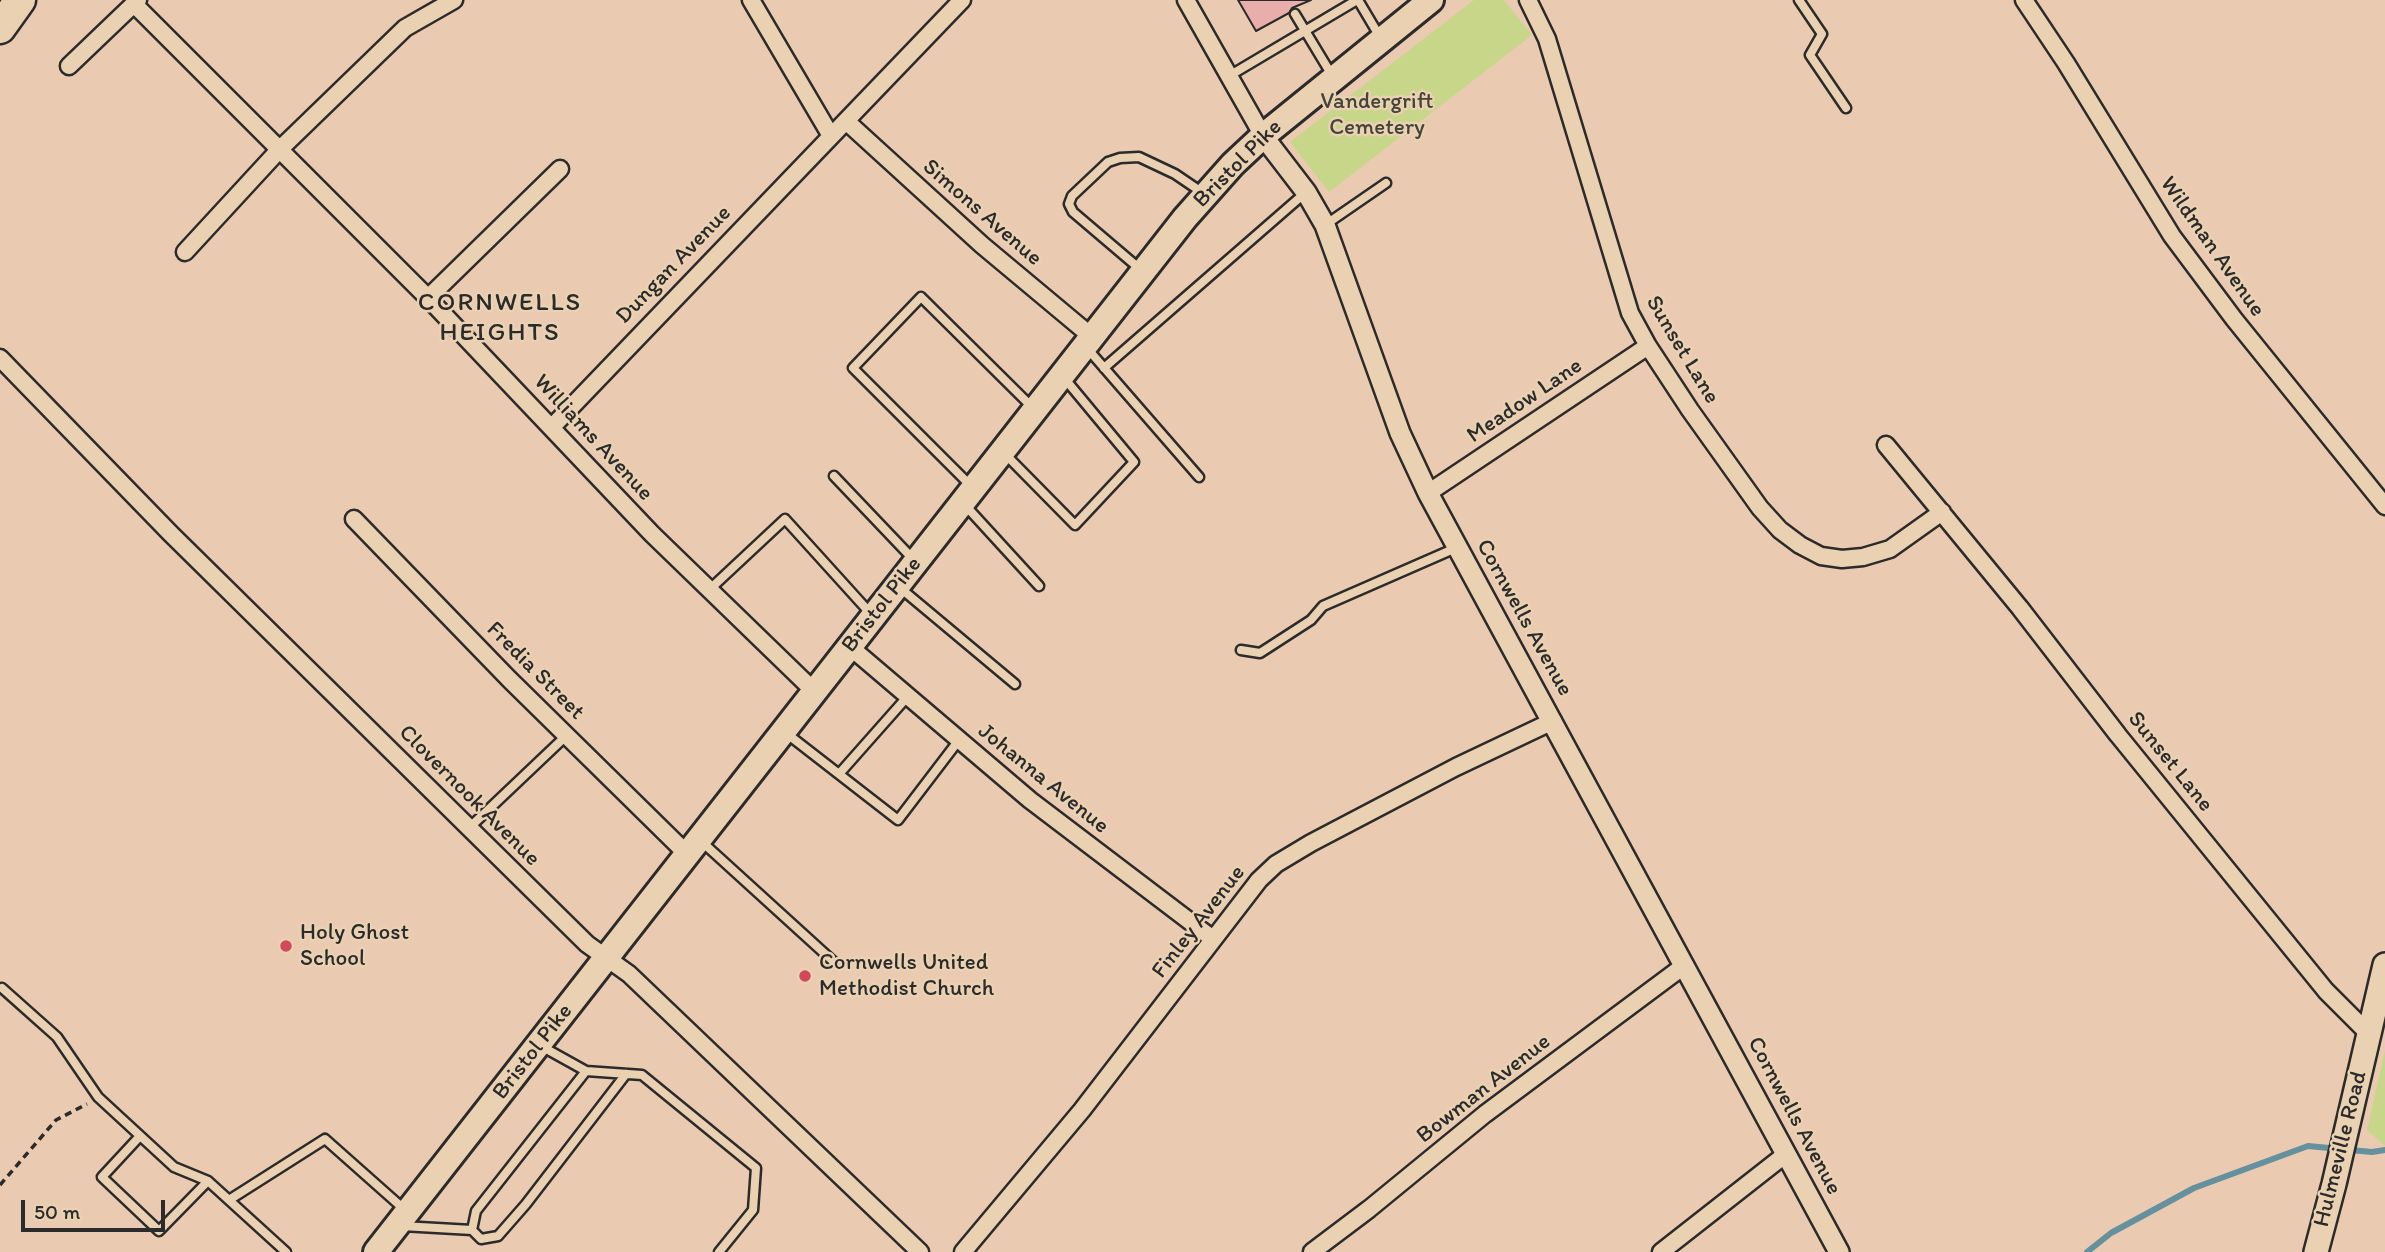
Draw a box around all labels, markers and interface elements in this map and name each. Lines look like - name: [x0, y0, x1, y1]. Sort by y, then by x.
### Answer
- park label: Vandergrift Cemetery: [1320, 88, 1434, 142]
- street label: Bristol Pike: [1188, 114, 1288, 214]
- street label: Simons Avenue: [917, 154, 1047, 272]
- street label: Wildman Avenue: [2153, 171, 2271, 323]
- street label: Dungan Avenue: [611, 200, 737, 330]
- district label: CORNWELLS HEIGHTS: [419, 287, 581, 348]
- street label: Sunset Lane: [1639, 291, 1725, 409]
- street label: Meadow Lane: [1462, 352, 1588, 450]
- street label: Williams Avenue: [527, 369, 659, 507]
- street label: Cornwells Avenue: [1470, 535, 1578, 701]
- street label: Bristol Pike: [836, 552, 928, 658]
- street label: Fredia Street: [480, 616, 590, 726]
- street label: Sunset Lane: [2121, 706, 2219, 818]
- street label: Johanna Avenue: [972, 718, 1114, 840]
- street label: Clovernook Avenue: [392, 719, 546, 873]
- street label: Finley Avenue: [1146, 860, 1252, 984]
- place label: Holy Ghost School: [300, 919, 409, 973]
- marker: Holy Ghost School: [278, 938, 294, 954]
- place label: Cornwells United Methodist Church: [819, 949, 994, 1003]
- marker: Cornwells United Methodist Church: [797, 968, 813, 984]
- street label: Bristol Pike: [487, 999, 579, 1105]
- street label: Bowman Avenue: [1412, 1028, 1556, 1150]
- street label: Cornwells Avenue: [1741, 1032, 1847, 1200]
- street label: Hulmeville Road: [2308, 1068, 2374, 1230]
- scale bar: [24, 1186, 168, 1230]
- text: 50 m: [34, 1199, 80, 1224]

